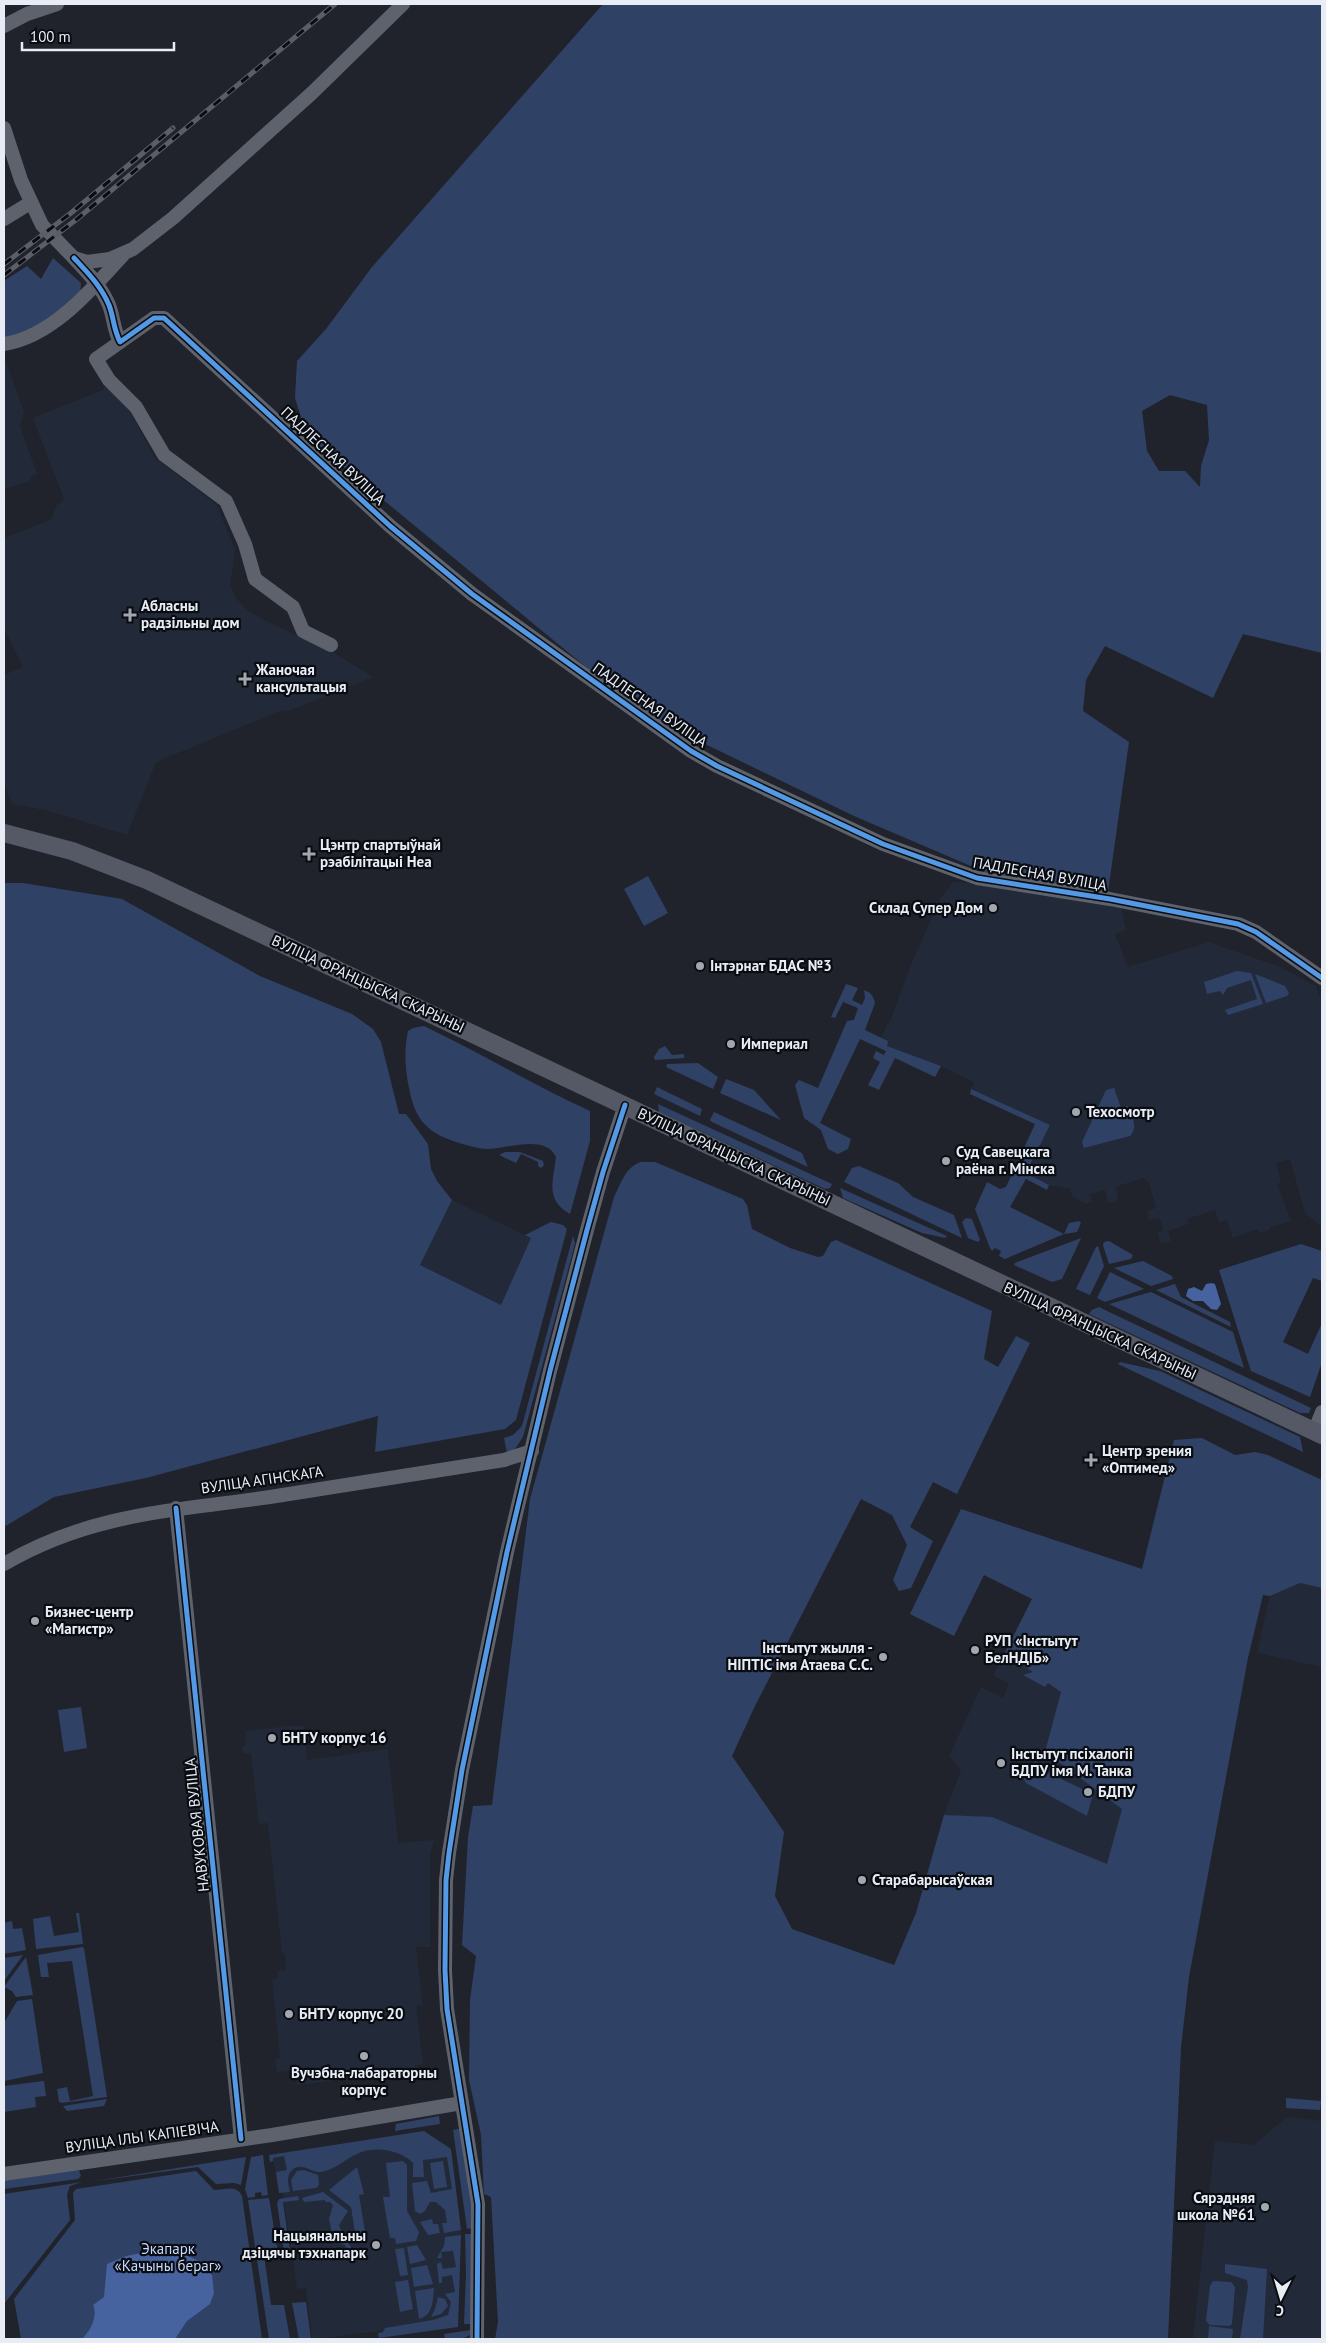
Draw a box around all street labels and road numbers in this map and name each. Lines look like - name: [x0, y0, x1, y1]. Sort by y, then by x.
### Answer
- street label: ПАДЛЕСНАЯ ВУЛІЦА: [277, 402, 390, 509]
- street label: ПАДЛЕСНАЯ ВУЛІЦА: [589, 658, 712, 751]
- street label: ПАДЛЕСНАЯ ВУЛІЦА: [972, 852, 1109, 895]
- street label: ВУЛІЦА ФРАНЦЫСКА СКАРЫНЫ: [269, 930, 468, 1037]
- street label: ВУЛІЦА ФРАНЦЫСКА СКАРЫНЫ: [635, 1103, 834, 1210]
- street label: ВУЛІЦА ФРАНЦЫСКА СКАРЫНЫ: [1001, 1277, 1200, 1384]
- street label: ВУЛІЦА АГІНСКАГА: [200, 1462, 324, 1497]
- street label: НАВУКОВАЯ ВУЛІЦА: [180, 1757, 213, 1893]
- street label: ВУЛІЦА ІЛЬІ КАПІЕВІЧА: [64, 2116, 220, 2157]

